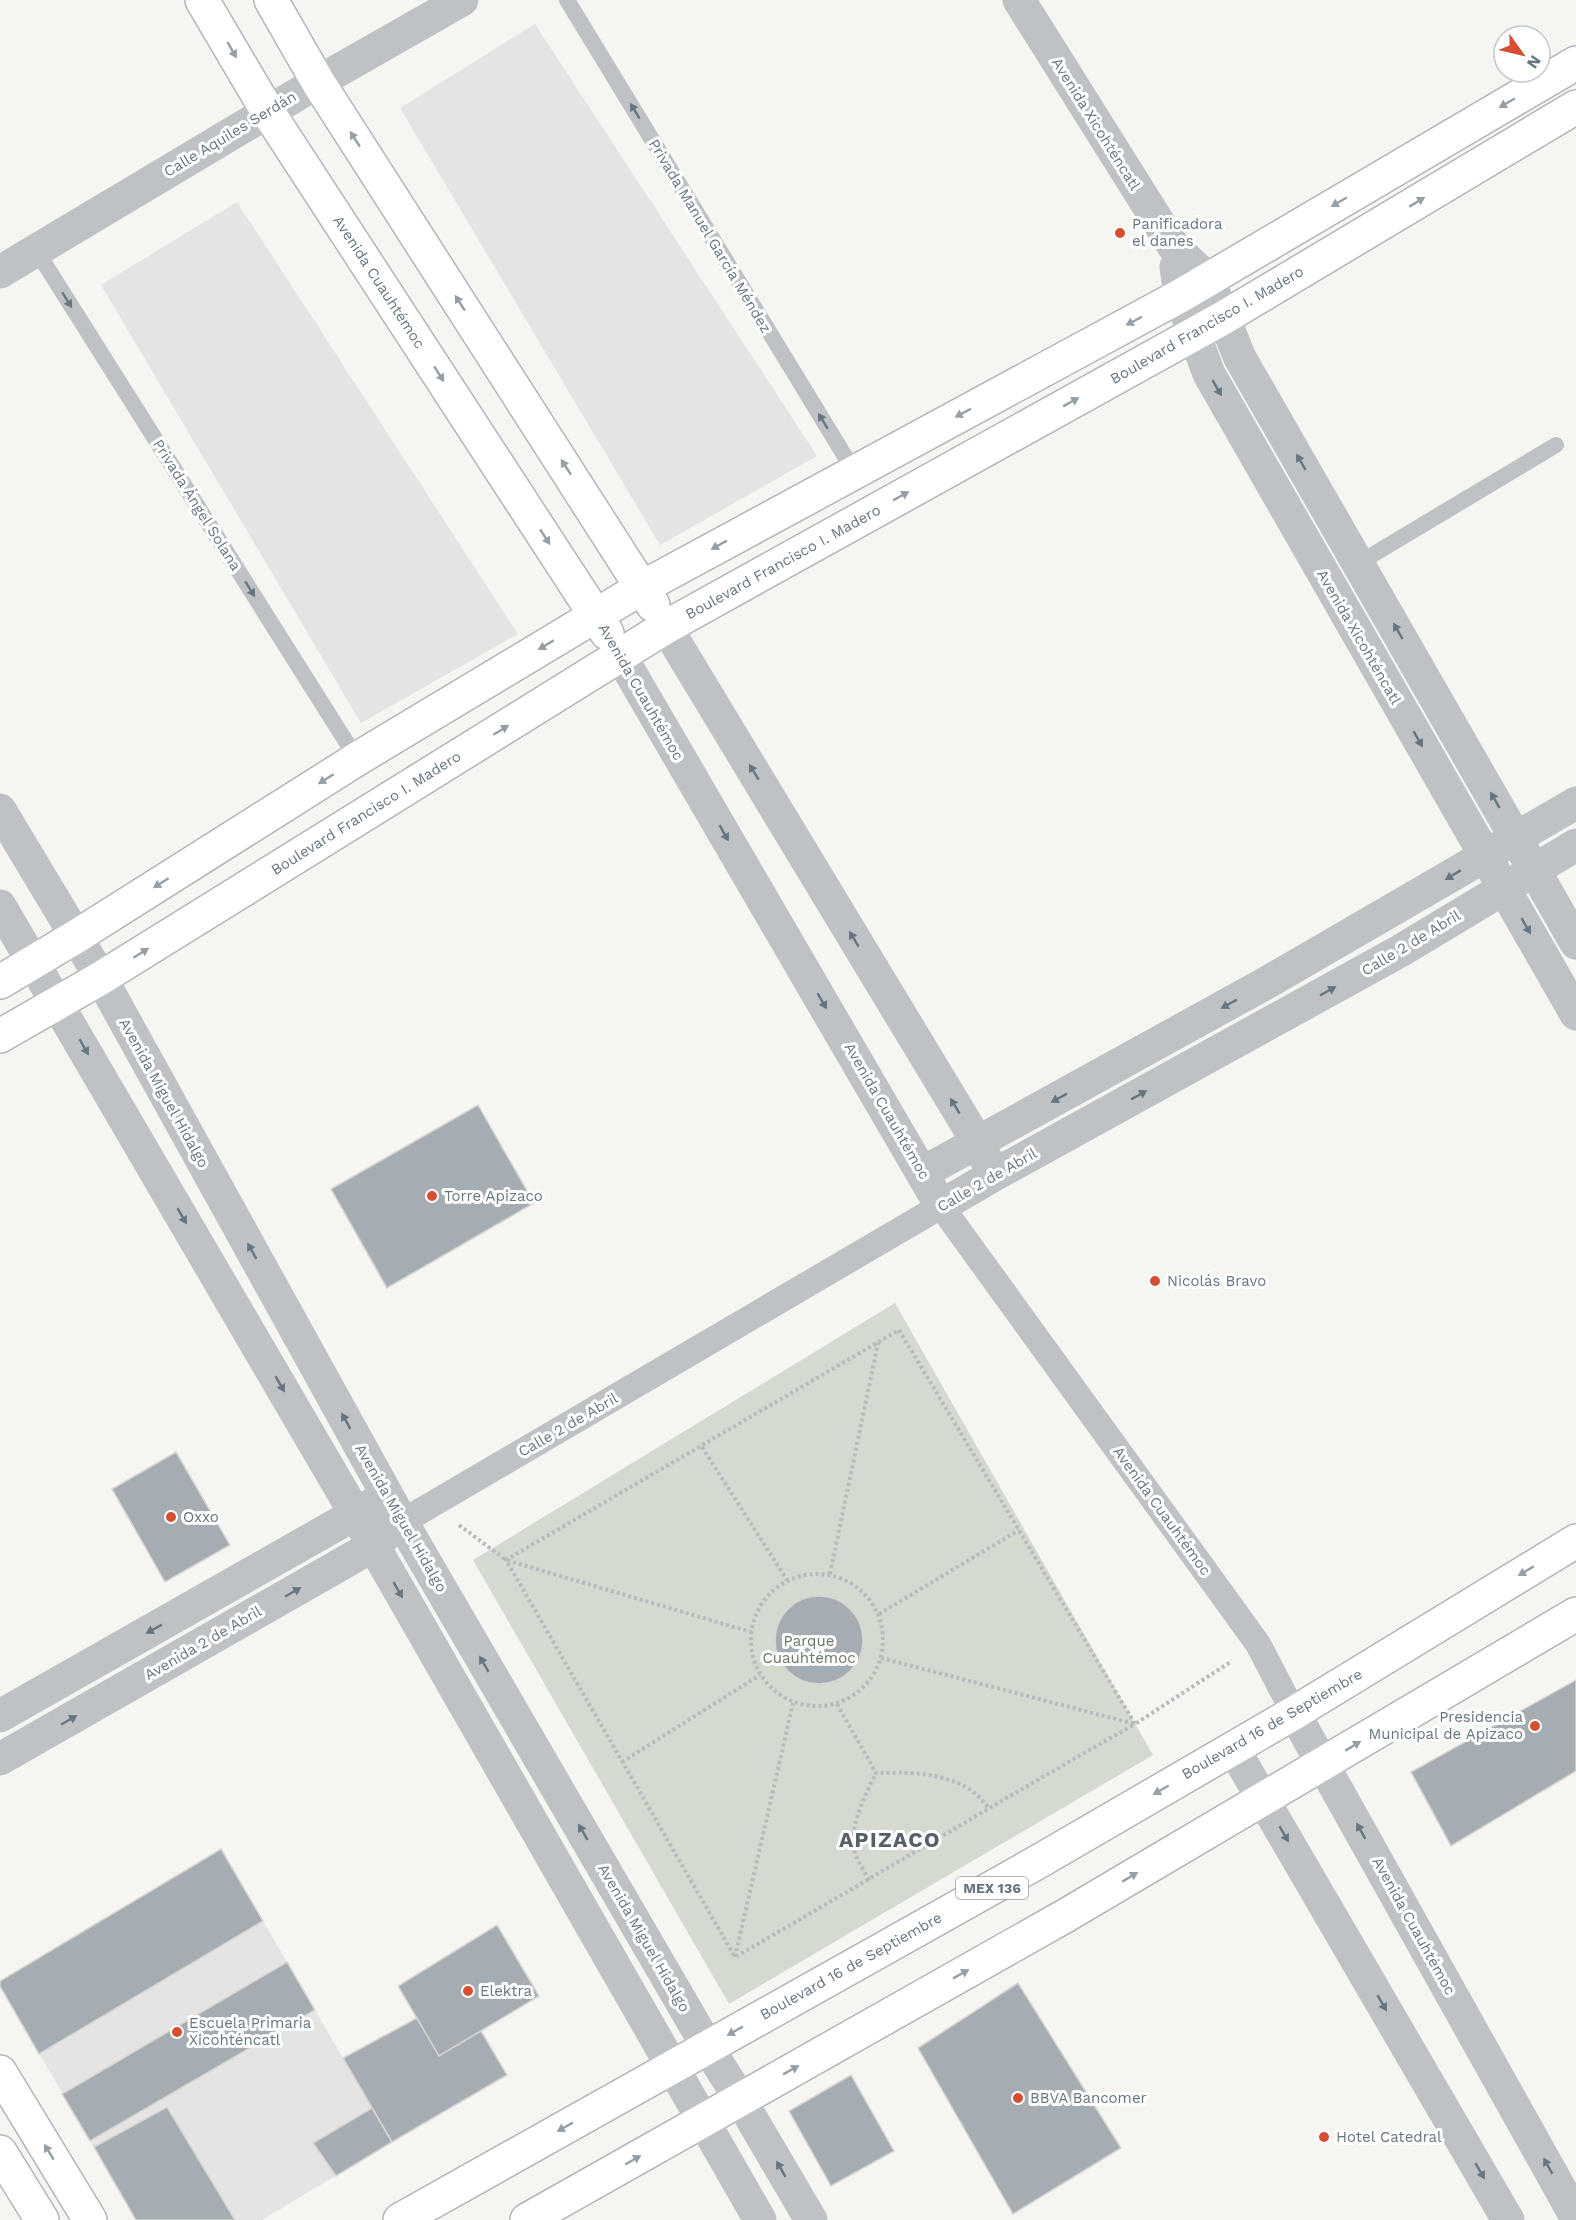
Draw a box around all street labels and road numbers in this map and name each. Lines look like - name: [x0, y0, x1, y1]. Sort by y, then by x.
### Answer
- street label: Avenida Xicohténcatl: [1048, 54, 1144, 194]
- street label: Calle Aquiles Serdán: [161, 87, 299, 181]
- street label: Privada Manuel García Méndez: [645, 136, 775, 336]
- street label: Avenida Cuauhtémoc: [329, 212, 429, 352]
- street label: Boulevard Francisco I. Madero: [1107, 262, 1307, 388]
- street label: Privada Ángel Solana: [149, 436, 245, 575]
- street label: Boulevard Francisco I. Madero: [682, 501, 884, 623]
- street label: Avenida Xicohténcatl: [1313, 566, 1405, 708]
- street label: Avenida Cuauhtémoc: [594, 620, 688, 764]
- street label: Boulevard Francisco I. Madero: [268, 747, 464, 879]
- street label: Calle 2 de Abril: [1358, 906, 1464, 980]
- street label: Avenida Miguel Hidalgo: [115, 1015, 213, 1171]
- street label: Avenida Cuauhtémoc: [840, 1039, 934, 1183]
- street label: Calle 2 de Abril: [934, 1144, 1040, 1216]
- street label: Calle 2 de Abril: [515, 1389, 621, 1461]
- street label: Avenida Miguel Hidalgo: [351, 1441, 451, 1595]
- street label: Avenida Cuauhtémoc: [1109, 1443, 1215, 1579]
- street label: Avenida 2 de Abril: [141, 1602, 265, 1684]
- street label: Boulevard 16 de Septiembre: [1179, 1665, 1365, 1783]
- street label: Avenida Cuauhtémoc: [1369, 1854, 1459, 1998]
- street label: Avenida Miguel Hidalgo: [594, 1861, 694, 2015]
- road number: MEX 136: [956, 1877, 1028, 1899]
- street label: Boulevard 16 de Septiembre: [757, 1908, 945, 2024]

